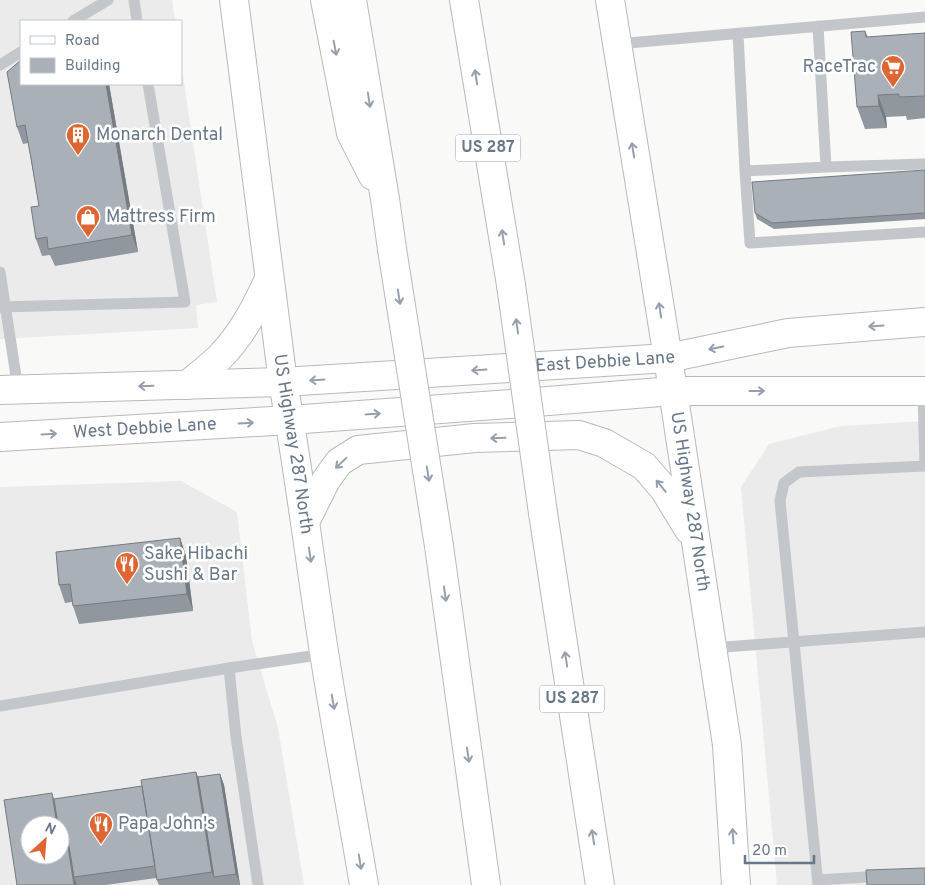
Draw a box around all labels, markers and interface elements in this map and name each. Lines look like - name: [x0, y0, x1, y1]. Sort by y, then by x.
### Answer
- legend: [20, 20, 182, 85]
- text: Road: [65, 32, 100, 51]
- one-way arrow: [330, 39, 340, 55]
- supermarket icon: RaceTrac: [880, 54, 906, 88]
- place label: RaceTrac: [803, 56, 876, 79]
- text: Building: [65, 57, 120, 76]
- one-way arrow: [471, 69, 481, 85]
- one-way arrow: [364, 92, 374, 108]
- building icon: Monarch Dental: [65, 122, 91, 156]
- place label: Monarch Dental: [96, 124, 223, 147]
- road number: US 287: [456, 134, 520, 162]
- one-way arrow: [628, 142, 638, 158]
- shop icon: Mattress Firm: [75, 204, 101, 238]
- place label: Mattress Firm: [106, 206, 216, 229]
- one-way arrow: [497, 229, 507, 245]
- one-way arrow: [395, 288, 405, 304]
- one-way arrow: [654, 302, 664, 318]
- one-way arrow: [511, 319, 521, 335]
- one-way arrow: [869, 321, 885, 331]
- one-way arrow: [708, 344, 724, 353]
- street label: East Debbie Lane: [535, 345, 677, 378]
- street label: US Highway 287 North: [268, 353, 318, 536]
- one-way arrow: [472, 365, 488, 374]
- one-way arrow: [309, 375, 325, 384]
- one-way arrow: [139, 381, 155, 390]
- one-way arrow: [748, 386, 764, 396]
- one-way arrow: [365, 409, 381, 419]
- street label: US Highway 287 North: [665, 410, 715, 593]
- street label: West Debbie Lane: [72, 413, 217, 444]
- one-way arrow: [238, 418, 254, 427]
- one-way arrow: [40, 430, 56, 439]
- one-way arrow: [490, 433, 506, 442]
- one-way arrow: [334, 457, 347, 469]
- one-way arrow: [423, 466, 433, 482]
- one-way arrow: [656, 480, 667, 493]
- place label: Sake Hibachi Sushi & Bar: [144, 543, 248, 587]
- one-way arrow: [305, 547, 315, 563]
- restaurant icon: Sake Hibachi Sushi & Bar: [114, 551, 140, 585]
- one-way arrow: [441, 585, 451, 601]
- one-way arrow: [560, 651, 570, 667]
- road number: US 287: [540, 686, 604, 712]
- one-way arrow: [328, 694, 338, 710]
- one-way arrow: [463, 746, 473, 762]
- restaurant icon: Papa John's: [88, 811, 114, 845]
- place label: Papa John's: [118, 813, 215, 836]
- north arrow: [20, 815, 70, 865]
- text: N: [42, 820, 58, 840]
- one-way arrow: [588, 829, 598, 845]
- one-way arrow: [728, 829, 738, 845]
- scale bar: [745, 832, 814, 864]
- text: 20 m: [752, 842, 787, 861]
- one-way arrow: [355, 854, 365, 870]

